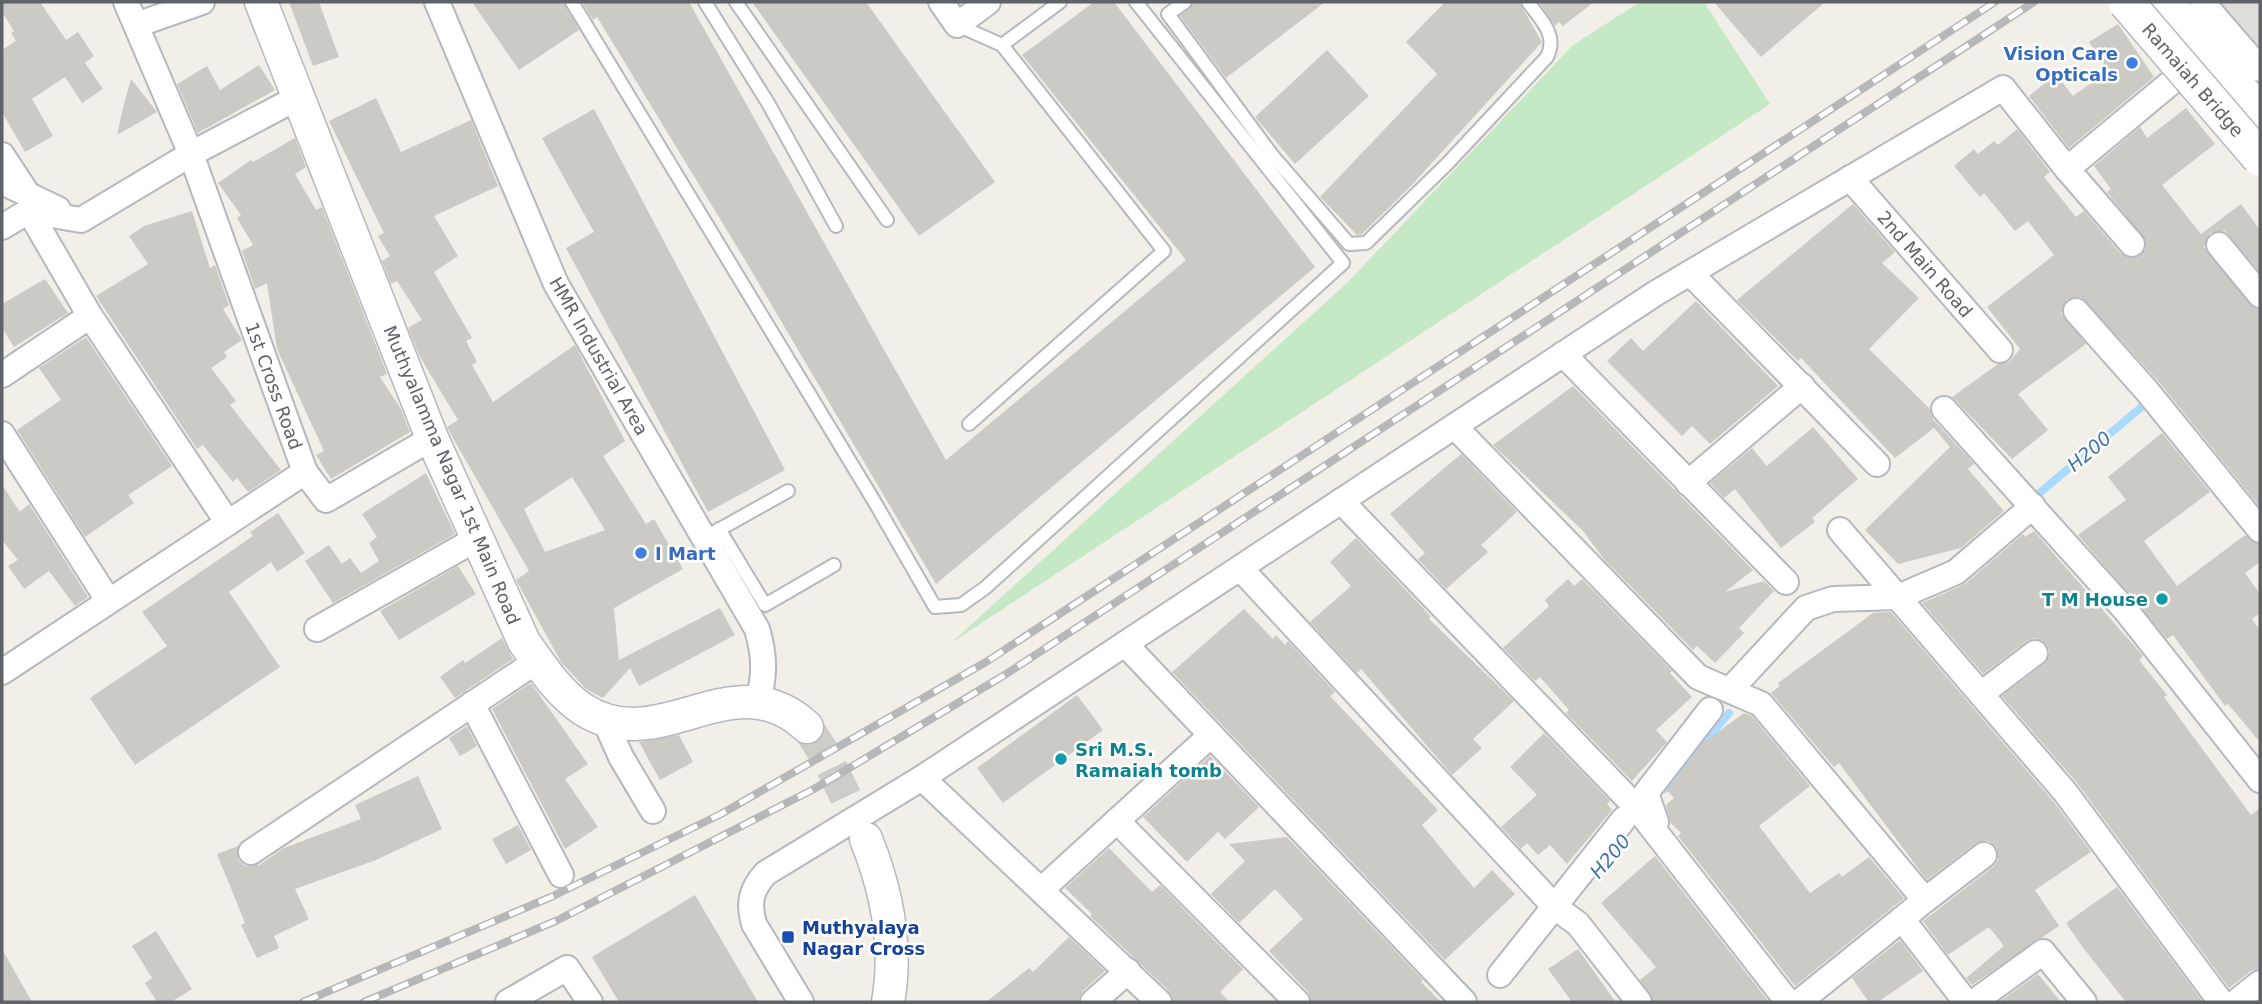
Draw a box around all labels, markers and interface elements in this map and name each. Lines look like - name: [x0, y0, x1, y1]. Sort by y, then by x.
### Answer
- street label: Ramaiah Bridge: [2138, 19, 2248, 141]
- place label: Vision Care Opticals: [2003, 43, 2118, 85]
- marker: Vision Care Opticals: [2124, 55, 2140, 71]
- street label: 2nd Main Road: [1873, 207, 1977, 321]
- street label: HMR Industrial Area: [545, 273, 653, 439]
- street label: 1st Cross Road: [241, 320, 307, 452]
- street label: Muthyalamma Nagar 1st Main Road: [379, 322, 525, 628]
- water label: H200: [2063, 426, 2115, 476]
- place label: I Mart: [655, 543, 716, 564]
- marker: I Mart: [633, 545, 649, 561]
- place label: T M House: [2042, 589, 2148, 610]
- marker: T M House: [2154, 591, 2170, 607]
- place label: Sri M.S. Ramaiah tomb: [1075, 739, 1222, 781]
- marker: Sri M.S. Ramaiah tomb: [1053, 751, 1069, 767]
- water label: H200: [1585, 830, 1635, 882]
- place label: Muthyalaya Nagar Cross: [802, 917, 925, 959]
- marker: Muthyalaya Nagar Cross: [780, 929, 796, 945]

